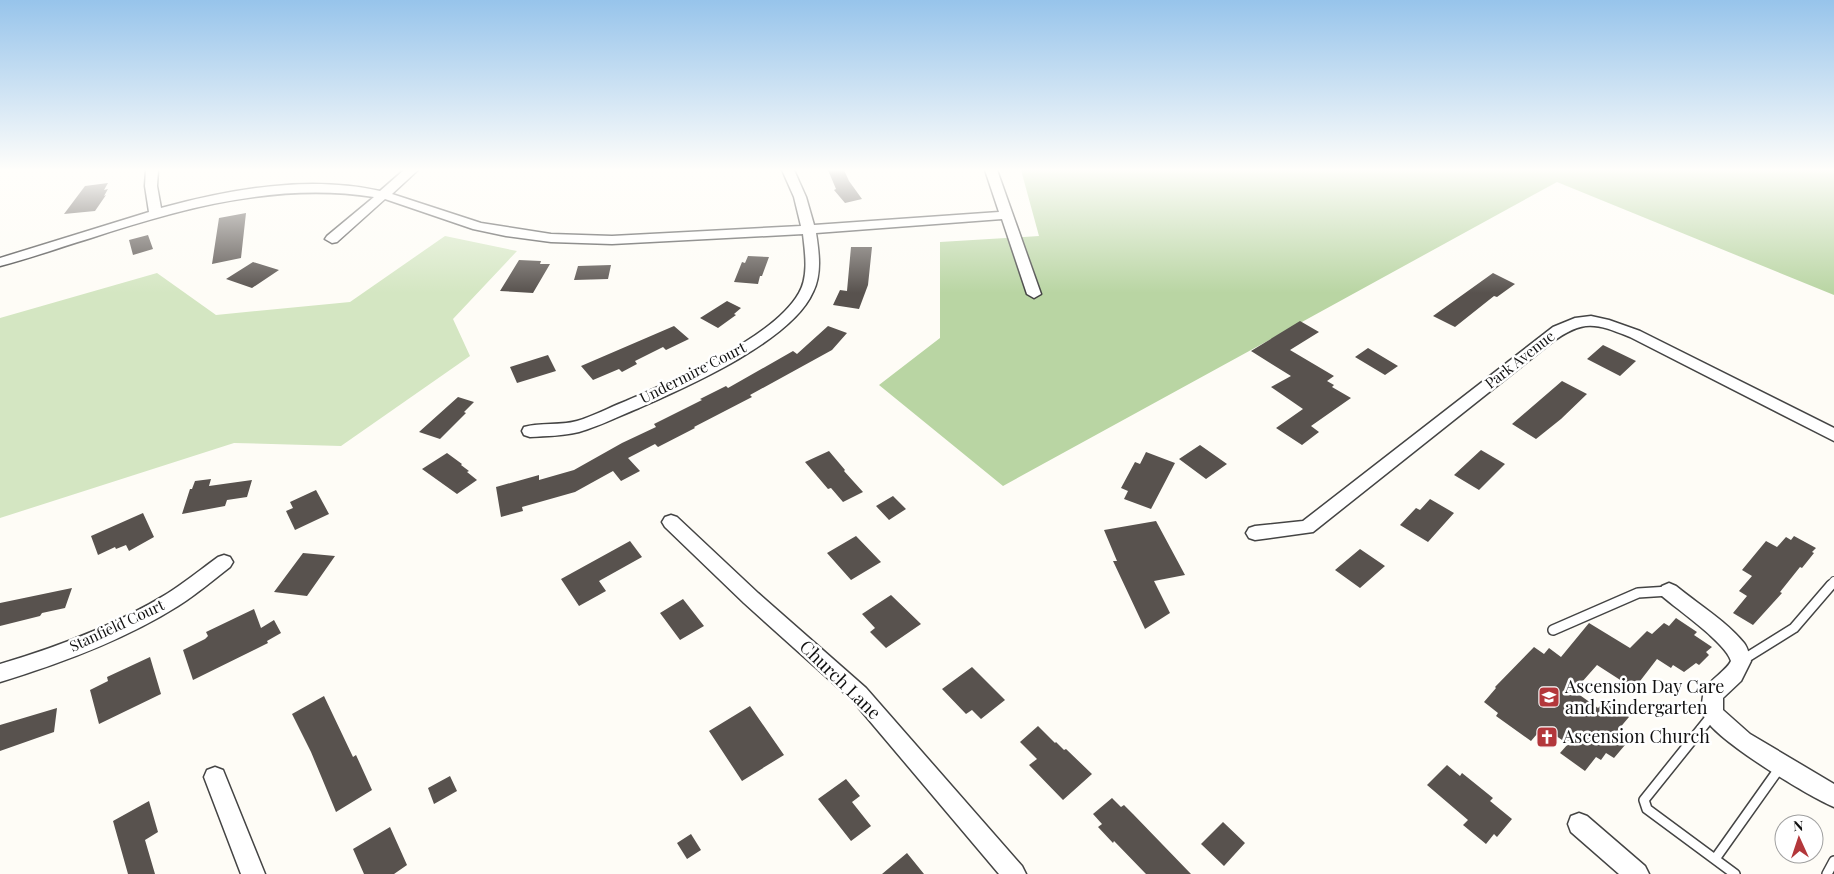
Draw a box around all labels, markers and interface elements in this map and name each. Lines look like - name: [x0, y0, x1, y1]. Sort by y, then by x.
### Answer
- street label: Park Avenue: [1480, 326, 1558, 393]
- street label: Undermire Court: [636, 336, 750, 407]
- street label: Stanfield Court: [66, 594, 168, 656]
- street label: Church Lane: [795, 634, 887, 724]
- place label: Ascension Day Care and Kindergarten: [1564, 674, 1724, 719]
- school or university icon: Ascension Day Care and Kindergarten: [1537, 685, 1561, 709]
- place label: Ascension Church: [1562, 724, 1710, 748]
- church icon: Ascension Church: [1535, 725, 1559, 749]
- north arrow: [1774, 814, 1824, 864]
- text: N: [1793, 816, 1804, 835]

